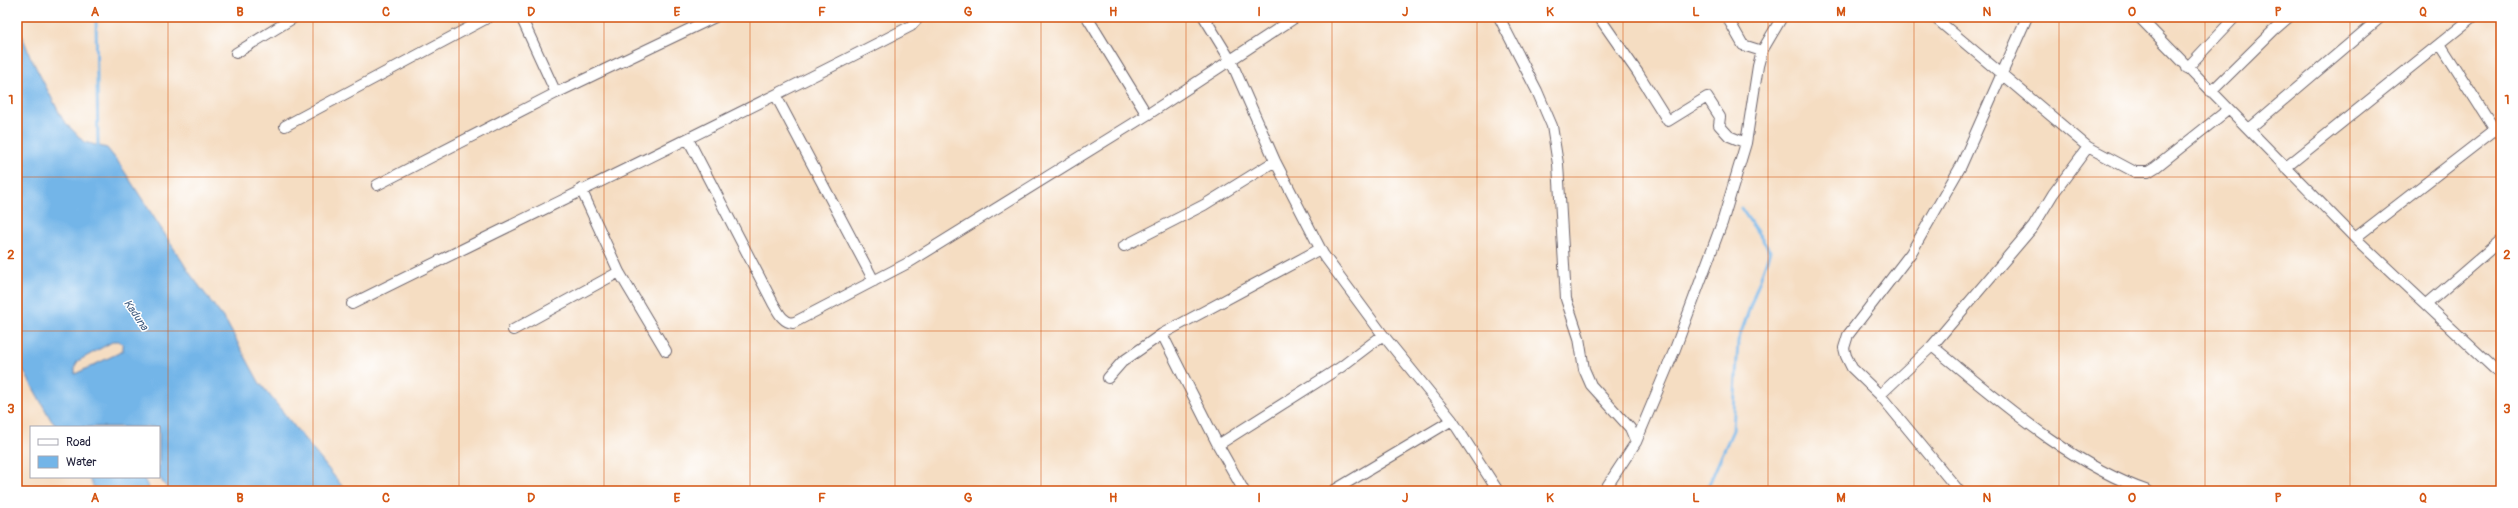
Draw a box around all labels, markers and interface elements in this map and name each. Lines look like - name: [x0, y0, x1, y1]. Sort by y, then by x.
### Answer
- text: A: [91, 4, 100, 20]
- text: B: [236, 4, 244, 20]
- text: C: [382, 4, 390, 20]
- text: D: [527, 4, 535, 20]
- text: E: [674, 4, 681, 20]
- text: F: [818, 4, 826, 20]
- text: G: [964, 4, 973, 20]
- text: H: [1109, 4, 1117, 20]
- text: I: [1257, 4, 1261, 20]
- text: J: [1402, 4, 1408, 20]
- text: K: [1546, 4, 1554, 20]
- text: L: [1692, 4, 1700, 20]
- text: M: [1836, 4, 1846, 20]
- text: N: [1983, 4, 1992, 20]
- text: O: [2128, 4, 2137, 20]
- text: P: [2274, 4, 2282, 20]
- text: Q: [2419, 4, 2427, 20]
- text: 1: [8, 92, 14, 108]
- text: 1: [2504, 92, 2510, 108]
- text: 2: [7, 247, 15, 263]
- text: 2: [2503, 247, 2511, 263]
- water label: Kaduna: [121, 297, 151, 333]
- text: 3: [7, 401, 15, 417]
- text: 3: [2503, 401, 2511, 417]
- legend: [30, 426, 160, 478]
- text: Road: [66, 435, 91, 450]
- text: Water: [66, 455, 97, 470]
- text: A: [91, 490, 100, 506]
- text: B: [236, 490, 244, 506]
- text: C: [382, 490, 390, 506]
- text: D: [527, 490, 535, 506]
- text: E: [674, 490, 681, 506]
- text: F: [818, 490, 826, 506]
- text: G: [964, 490, 973, 506]
- text: H: [1109, 490, 1117, 506]
- text: I: [1257, 490, 1261, 506]
- text: J: [1402, 490, 1408, 506]
- text: K: [1546, 490, 1554, 506]
- text: L: [1692, 490, 1700, 506]
- text: M: [1836, 490, 1846, 506]
- text: N: [1983, 490, 1992, 506]
- text: O: [2128, 490, 2137, 506]
- text: P: [2274, 490, 2282, 506]
- text: Q: [2419, 490, 2427, 506]

